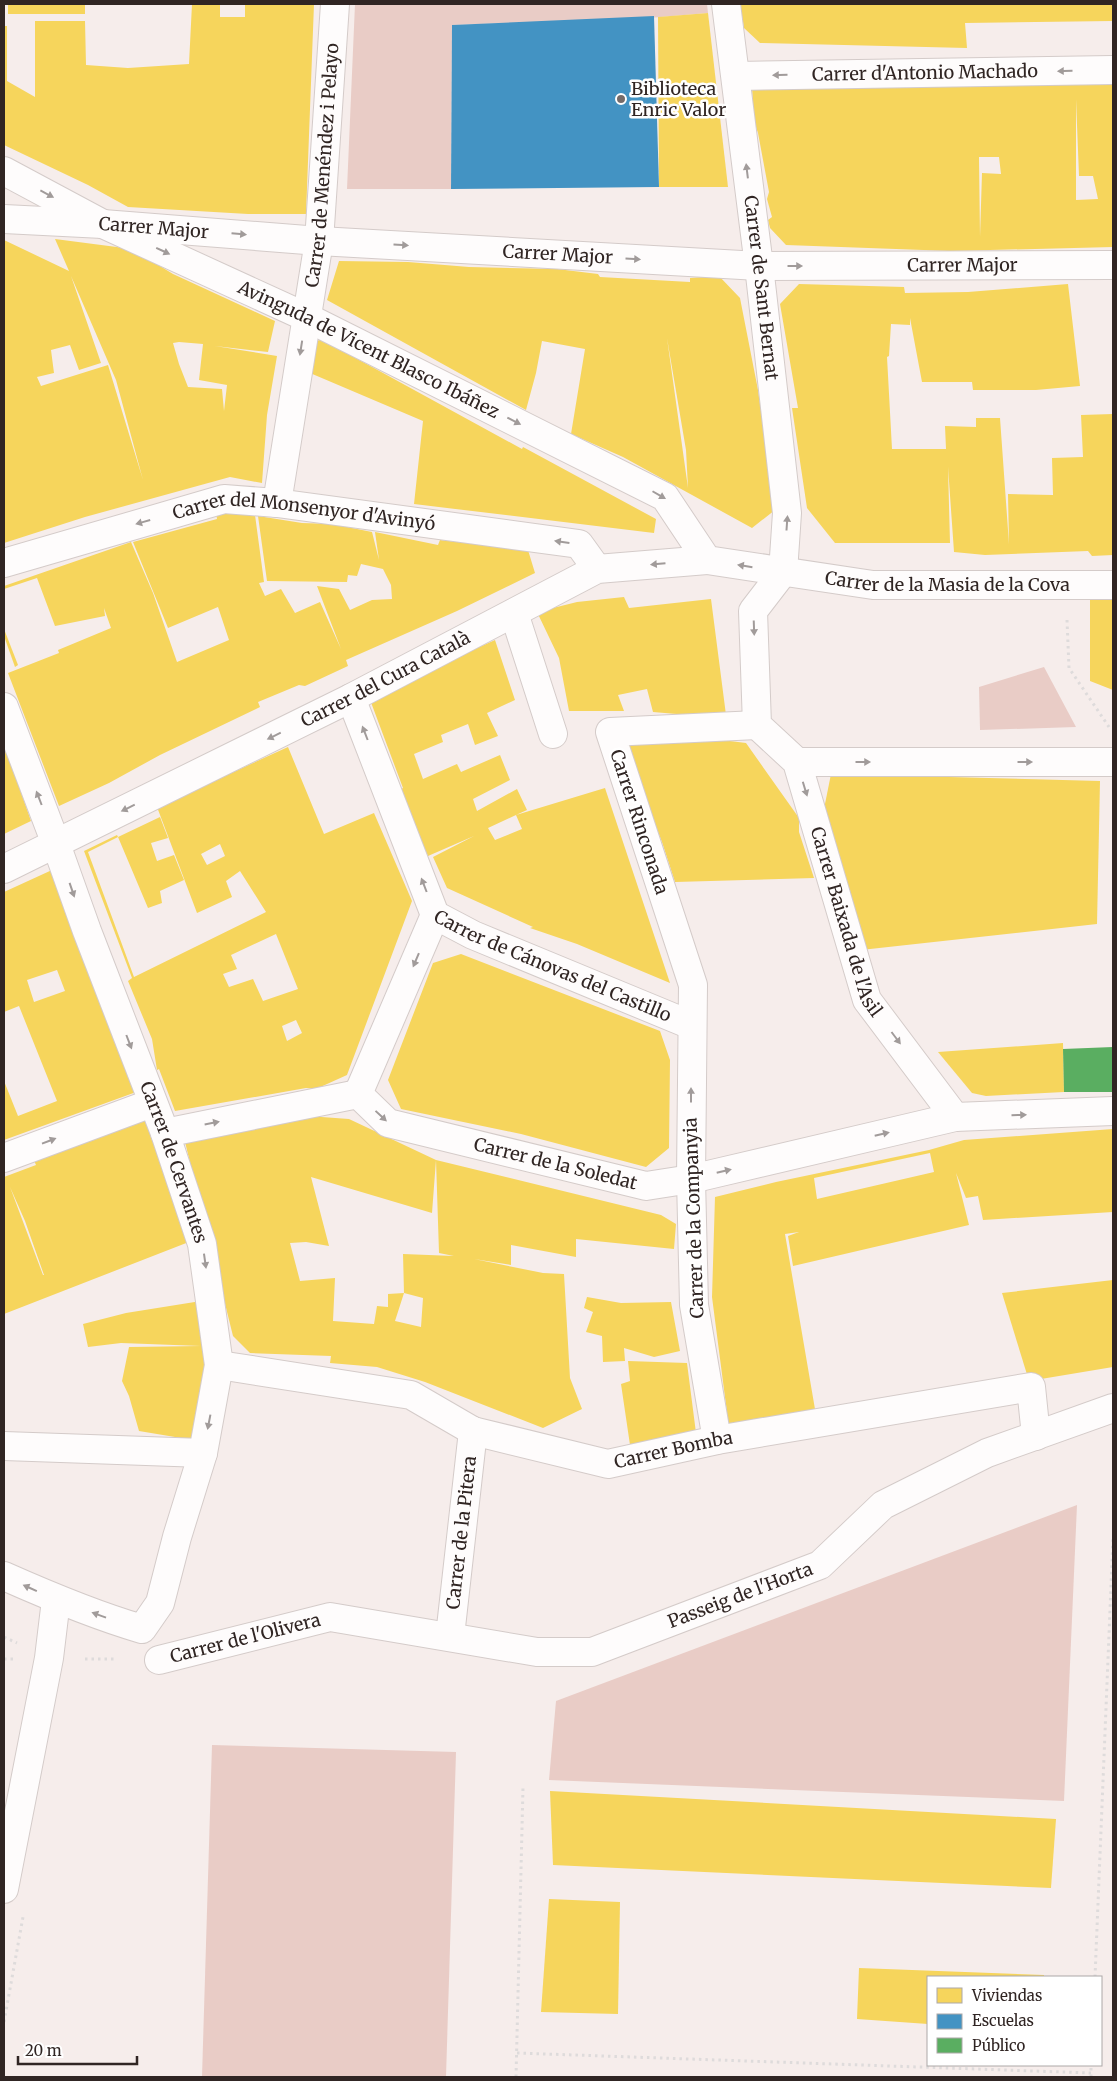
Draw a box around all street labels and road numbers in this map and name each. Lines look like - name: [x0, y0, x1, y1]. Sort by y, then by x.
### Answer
- street label: Carrer de Menéndez i Pelayo: [300, 42, 343, 289]
- street label: Carrer d'Antonio Machado: [812, 59, 1038, 86]
- street label: Carrer de Sant Bernat: [739, 194, 784, 381]
- street label: Carrer Major: [98, 212, 210, 243]
- street label: Carrer Major: [502, 239, 614, 269]
- street label: Carrer Major: [907, 253, 1018, 277]
- street label: Avinguda de Vicent Blasco Ibáñez: [233, 275, 503, 423]
- street label: Carrer del Monsenyor d'Avinyó: [170, 487, 437, 535]
- street label: Carrer de la Masia de la Cova: [823, 566, 1070, 596]
- street label: Carrer del Cura Català: [297, 625, 474, 732]
- street label: Carrer Rinconada: [605, 746, 674, 898]
- street label: Carrer Baixada de l'Asil: [806, 824, 888, 1021]
- street label: Carrer de Cánovas del Castillo: [430, 905, 675, 1027]
- street label: Carrer de Cervantes: [135, 1078, 213, 1246]
- street label: Carrer de la Companyia: [678, 1117, 709, 1319]
- street label: Carrer de la Soledat: [471, 1132, 640, 1194]
- street label: Carrer Bomba: [612, 1426, 735, 1473]
- street label: Carrer de la Pitera: [441, 1454, 481, 1610]
- street label: Passeig de l'Horta: [664, 1557, 816, 1633]
- street label: Carrer de l'Olivera: [168, 1608, 323, 1668]

